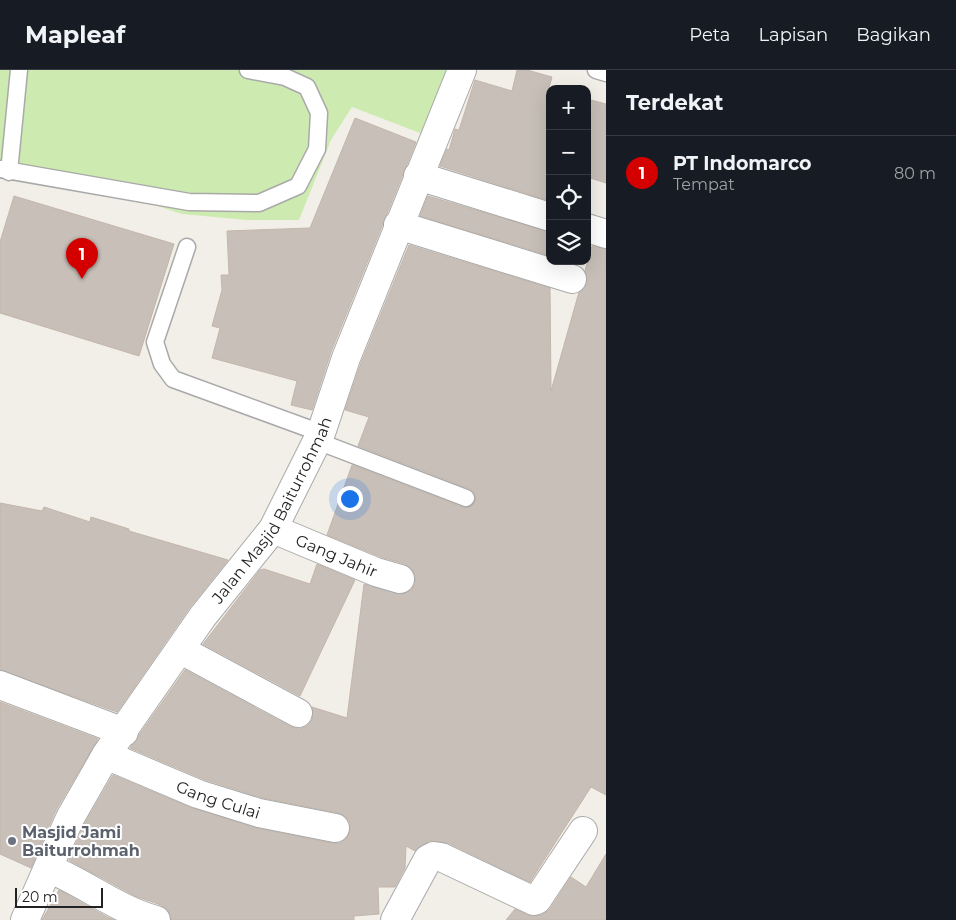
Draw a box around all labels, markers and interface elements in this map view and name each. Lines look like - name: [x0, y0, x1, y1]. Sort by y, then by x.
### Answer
- text: Mapleaf: [25, 20, 125, 49]
- text: Peta: [689, 24, 730, 46]
- text: Lapisan: [758, 24, 828, 46]
- text: Bagikan: [856, 24, 931, 46]
- map controls: [546, 85, 591, 265]
- button: +: [546, 85, 591, 130]
- text: Terdekat: [626, 90, 723, 115]
- button: −: [546, 130, 591, 175]
- text: PT Indomarco: [673, 152, 812, 175]
- text: 1: [639, 164, 645, 183]
- text: 80 m: [894, 164, 936, 183]
- button: locate: [546, 175, 591, 220]
- text: Tempat: [673, 175, 735, 194]
- button: layers: [546, 220, 591, 265]
- pin: 1: [66, 238, 98, 279]
- street label: Jalan Masjid Baiturrohmah: [207, 414, 335, 608]
- your location: [337, 486, 363, 512]
- street label: Gang Jahir: [293, 530, 380, 581]
- street label: Gang Culai: [173, 776, 263, 822]
- place label: Masjid Jami Baiturrohmah: [22, 823, 140, 860]
- marker: Masjid Jami Baiturrohmah: [6, 835, 18, 847]
- scale bar: [15, 885, 102, 908]
- text: 20 m: [22, 888, 58, 906]

